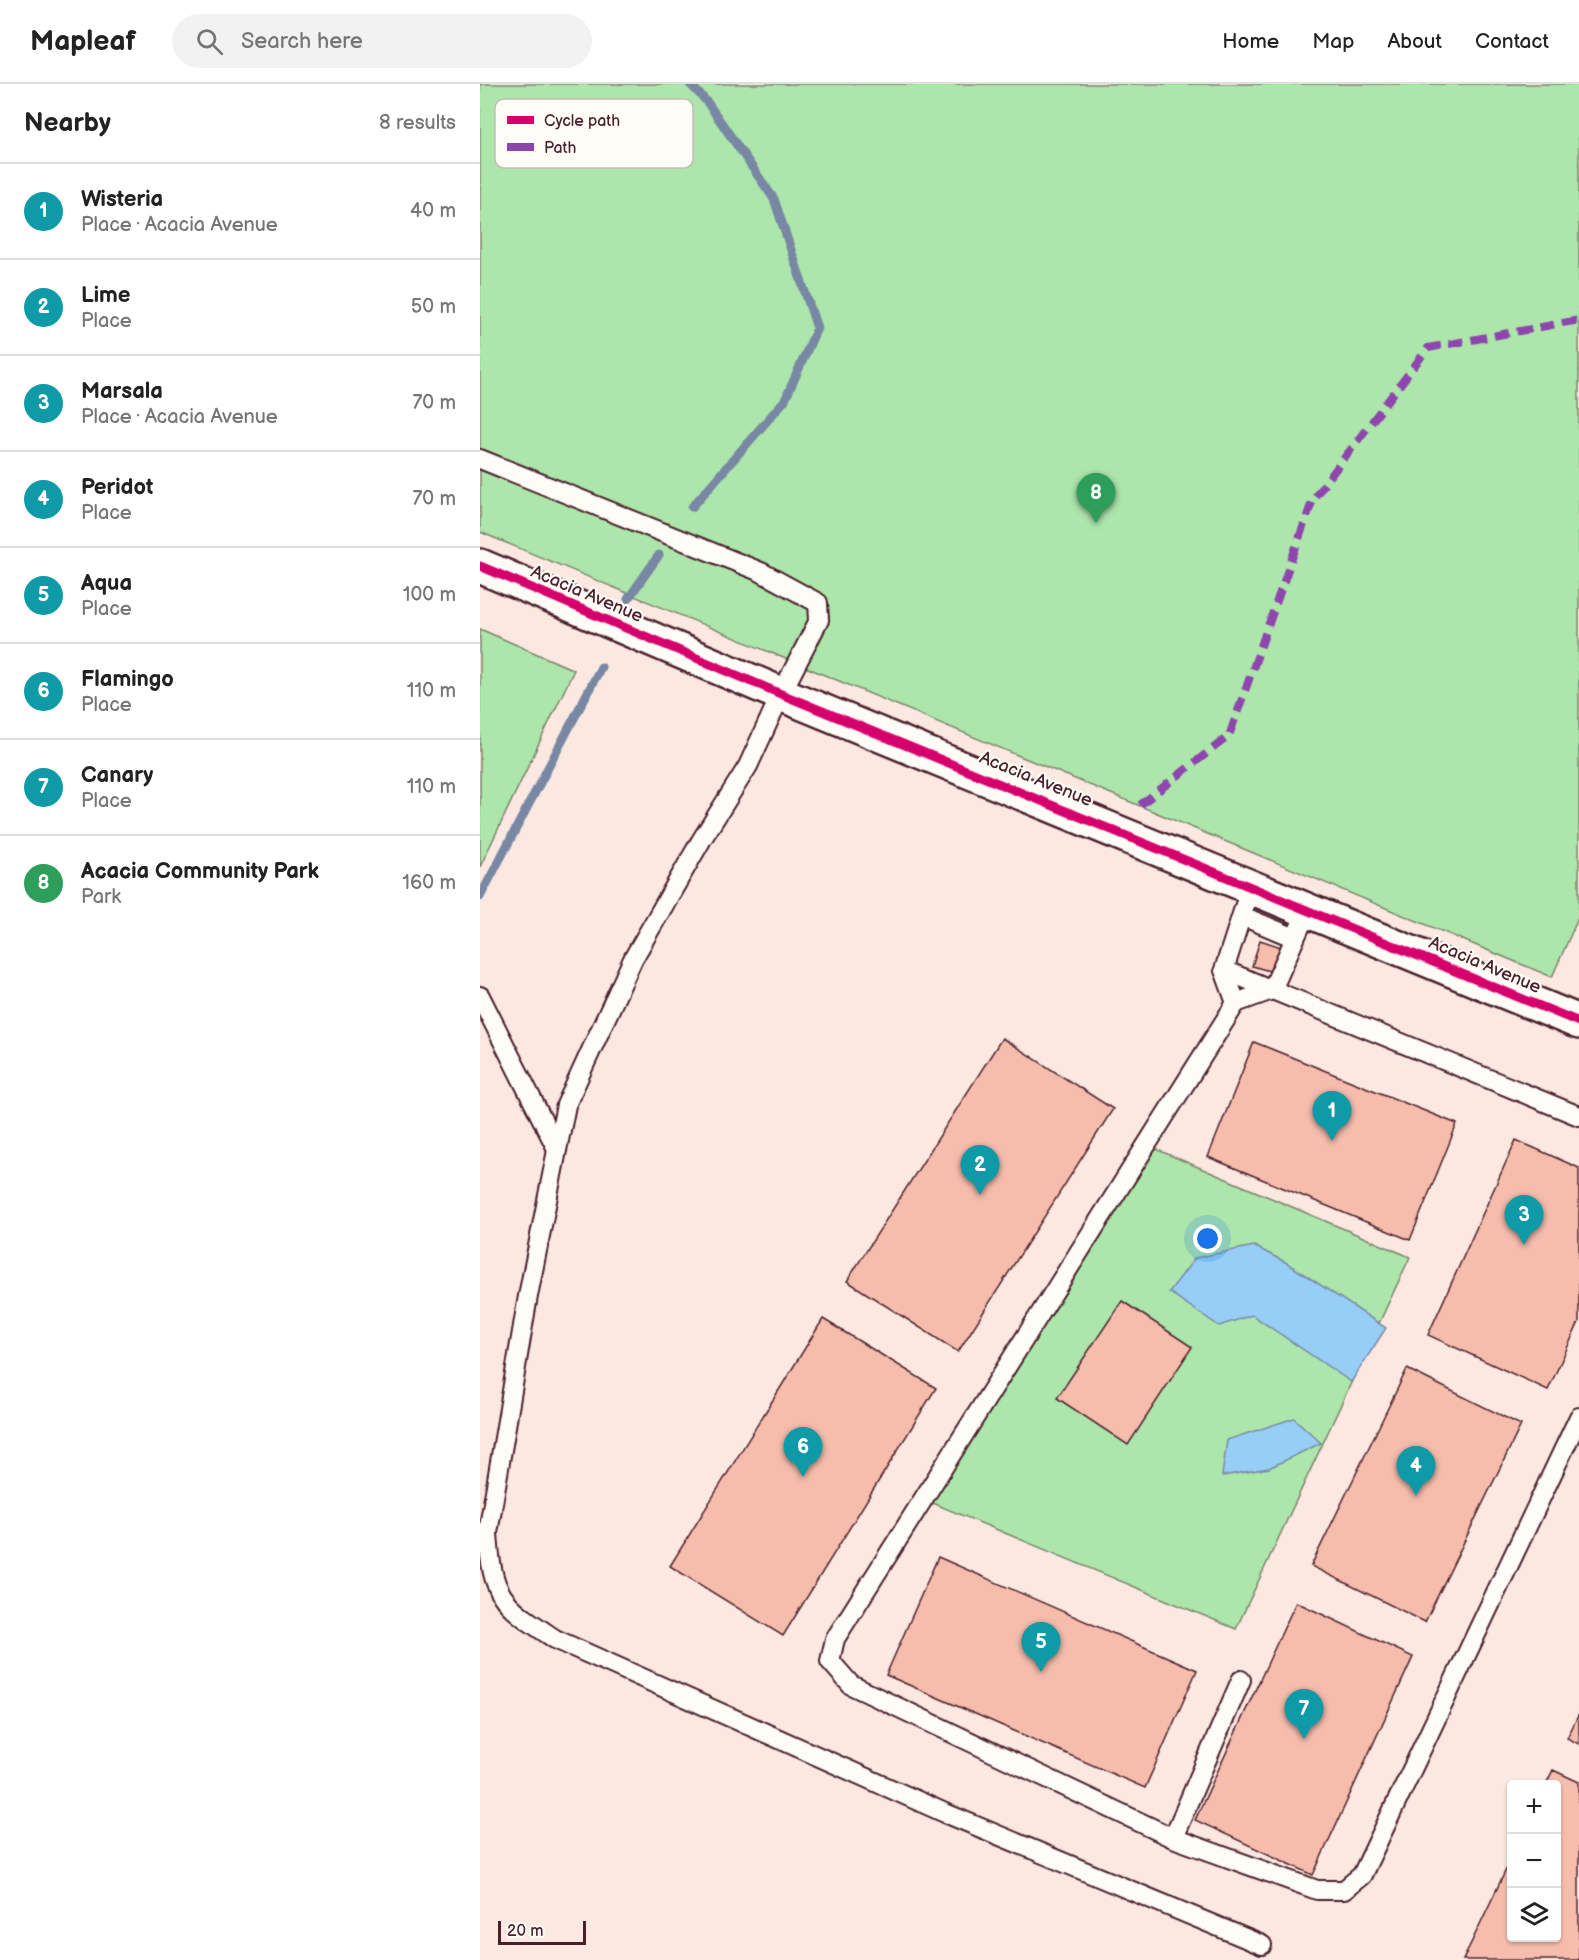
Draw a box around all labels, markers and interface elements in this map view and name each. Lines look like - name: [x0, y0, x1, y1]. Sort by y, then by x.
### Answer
- search box: [172, 14, 592, 68]
- text: Mapleaf: [30, 25, 136, 58]
- icon: search: [193, 25, 226, 58]
- text: Search here: [241, 28, 363, 55]
- text: Home: [1222, 29, 1279, 54]
- text: Map: [1312, 29, 1354, 54]
- text: About: [1387, 29, 1442, 54]
- text: Contact: [1475, 29, 1549, 54]
- legend: [495, 99, 693, 168]
- text: Nearby: [24, 108, 111, 139]
- text: 8 results: [379, 111, 456, 135]
- text: Cycle path: [544, 112, 620, 131]
- text: Path: [544, 139, 576, 158]
- text: Wisteria: [81, 186, 163, 213]
- text: 1: [39, 199, 48, 223]
- text: 40 m: [410, 199, 456, 223]
- text: Place · Acacia Avenue: [81, 213, 278, 237]
- text: Lime: [81, 282, 130, 309]
- text: 2: [38, 295, 49, 319]
- text: 50 m: [411, 295, 456, 319]
- text: Place: [81, 309, 132, 333]
- text: Marsala: [81, 378, 163, 405]
- text: 3: [38, 391, 49, 415]
- text: 70 m: [412, 391, 456, 415]
- text: Place · Acacia Avenue: [81, 405, 278, 429]
- text: Peridot: [81, 474, 153, 501]
- pin: 8: [1076, 474, 1116, 523]
- text: 4: [38, 487, 49, 511]
- text: 70 m: [412, 487, 456, 511]
- text: Place: [81, 501, 132, 525]
- street label: Acacia Avenue: [528, 561, 646, 627]
- text: Aqua: [81, 570, 132, 597]
- text: 5: [38, 583, 49, 607]
- text: 100 m: [403, 583, 456, 607]
- text: Place: [81, 597, 132, 621]
- text: Flamingo: [81, 666, 174, 693]
- text: 6: [37, 679, 50, 703]
- text: 110 m: [407, 679, 456, 703]
- text: Place: [81, 693, 132, 717]
- street label: Acacia Avenue: [977, 747, 1096, 811]
- text: Canary: [81, 762, 153, 789]
- text: 7: [38, 775, 49, 799]
- text: 110 m: [407, 775, 456, 799]
- text: Place: [81, 789, 132, 813]
- text: Acacia Community Park: [81, 858, 319, 885]
- text: 8: [37, 871, 50, 895]
- text: 160 m: [402, 871, 456, 895]
- text: Park: [81, 885, 121, 909]
- street label: Acacia Avenue: [1426, 932, 1544, 998]
- pin: 1: [1312, 1092, 1352, 1141]
- pin: 2: [960, 1146, 1000, 1195]
- pin: 3: [1504, 1196, 1544, 1245]
- your location: [1193, 1224, 1222, 1253]
- pin: 6: [784, 1428, 822, 1477]
- pin: 4: [1396, 1446, 1436, 1496]
- pin: 5: [1022, 1622, 1060, 1672]
- pin: 7: [1284, 1690, 1324, 1739]
- map controls: [1507, 1780, 1561, 1942]
- button: +: [1507, 1780, 1561, 1834]
- button: −: [1507, 1834, 1561, 1888]
- button: layers: [1507, 1888, 1561, 1942]
- scale bar: [498, 1918, 586, 1946]
- text: 20 m: [507, 1922, 543, 1941]

